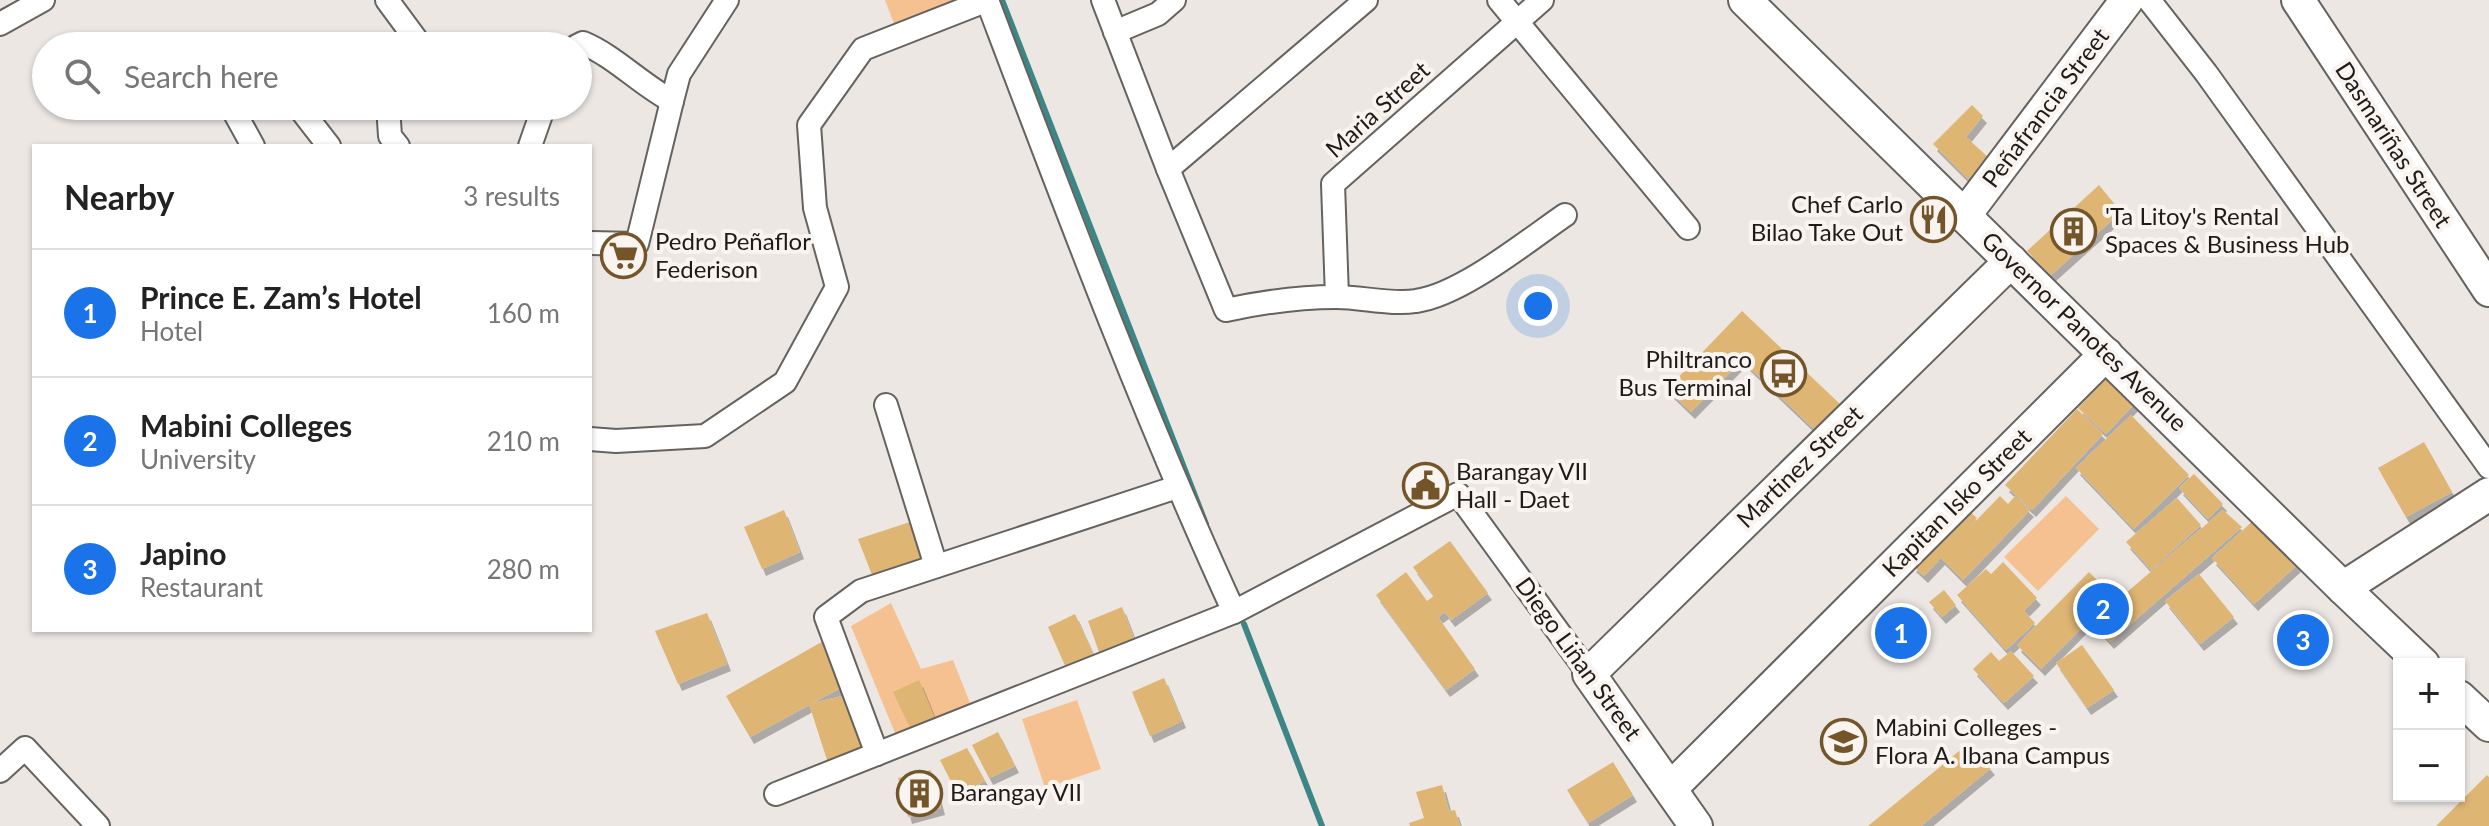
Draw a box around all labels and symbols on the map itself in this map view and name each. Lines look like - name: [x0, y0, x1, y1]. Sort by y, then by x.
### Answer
- street label: Peñafrancia Street: [1975, 21, 2114, 193]
- street label: Maria Street: [1319, 54, 1435, 163]
- street label: Dasmariñas Street: [2330, 56, 2459, 233]
- place label: Chef Carlo Bilao Take Out: [1751, 189, 1903, 246]
- restaurant icon: Chef Carlo Bilao Take Out: [1910, 195, 1958, 243]
- place label: 'Ta Litoy's Rental Spaces & Business Hub: [2105, 201, 2350, 258]
- building icon: 'Ta Litoy's Rental Spaces & Business Hub: [2050, 207, 2098, 255]
- street label: Governor Panotes Avenue: [1976, 225, 2194, 437]
- place label: Pedro Peñaflor Federison: [655, 226, 811, 283]
- supermarket icon: Pedro Peñaflor Federison: [600, 232, 648, 280]
- your location: [1518, 286, 1558, 326]
- place label: Philtranco Bus Terminal: [1618, 344, 1752, 401]
- bus stop icon: Philtranco Bus Terminal: [1759, 350, 1807, 398]
- street label: Martinez Street: [1730, 398, 1868, 533]
- street label: Kapitan Isko Street: [1876, 421, 2037, 582]
- place label: Barangay VII Hall - Daet: [1456, 456, 1588, 513]
- public building icon: Barangay VII Hall - Daet: [1401, 462, 1449, 510]
- street label: Diego Liñan Street: [1510, 571, 1648, 746]
- pin: 2: [2077, 579, 2129, 639]
- pin: 1: [1875, 603, 1927, 663]
- pin: 3: [2277, 610, 2329, 670]
- place label: Mabini Colleges - Flora A. Ibana Campus: [1875, 712, 2110, 769]
- school or university icon: Mabini Colleges - Flora A. Ibana Campus: [1820, 718, 1868, 766]
- building icon: Barangay VII: [895, 769, 943, 817]
- place label: Barangay VII: [950, 777, 1082, 806]

